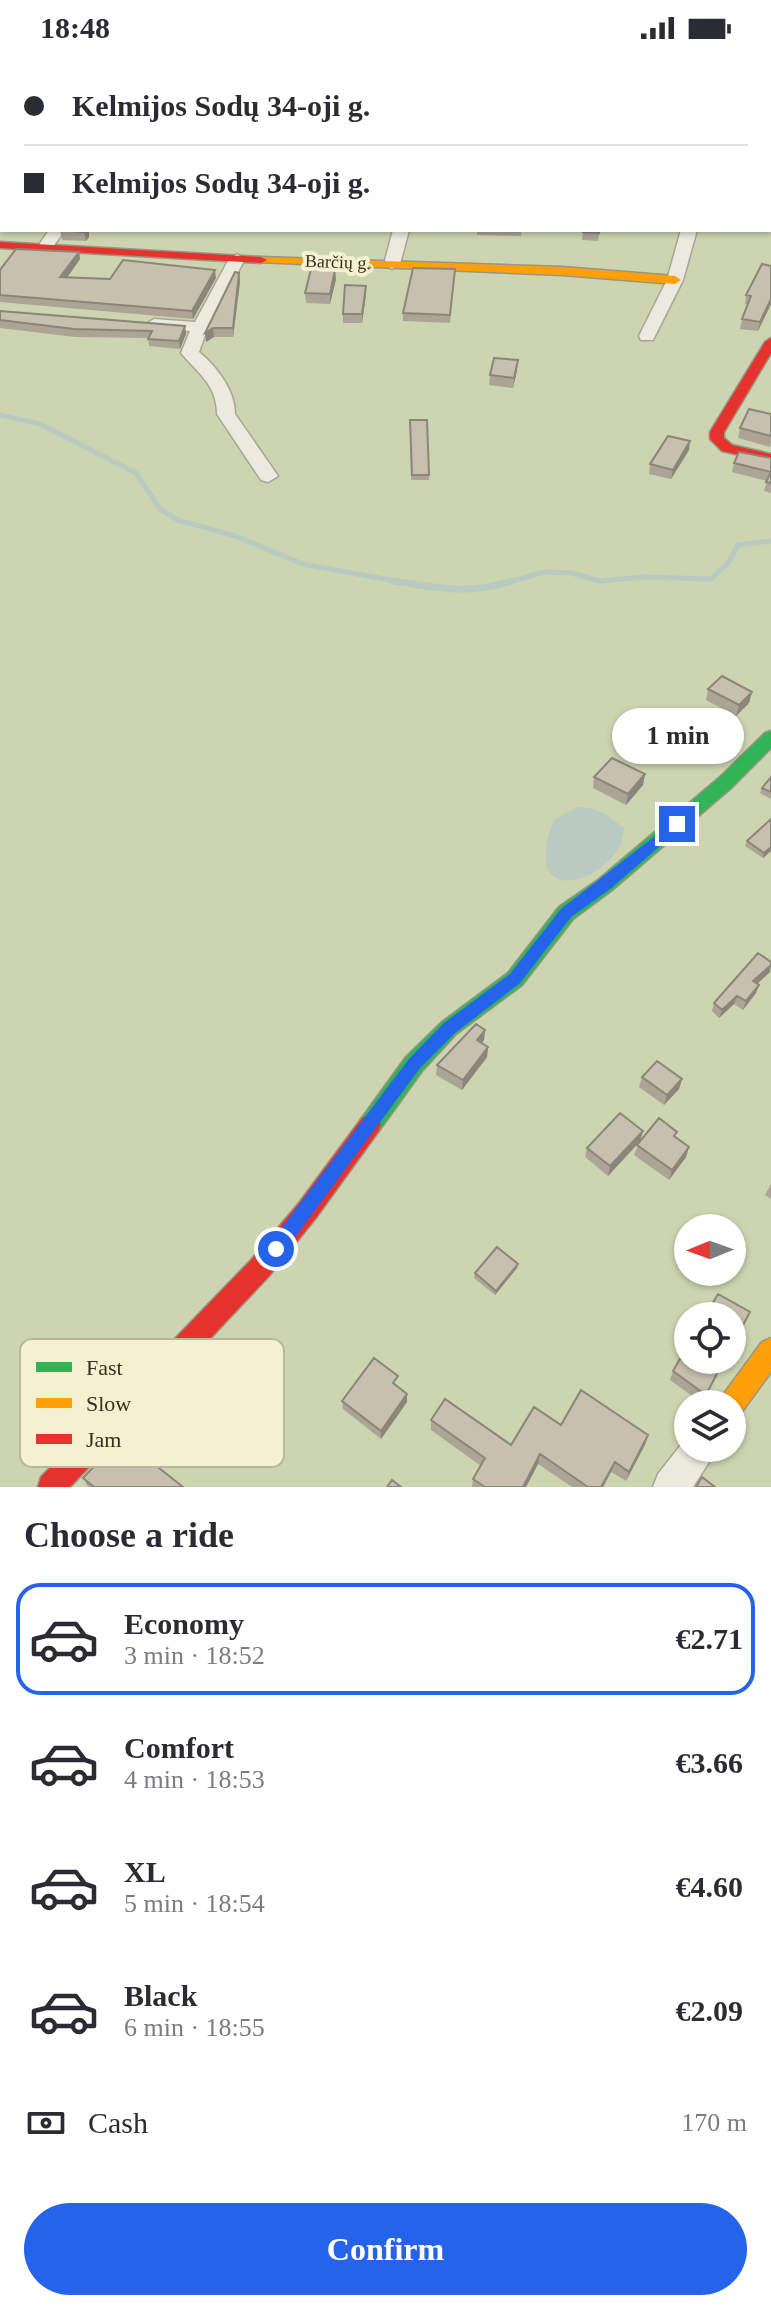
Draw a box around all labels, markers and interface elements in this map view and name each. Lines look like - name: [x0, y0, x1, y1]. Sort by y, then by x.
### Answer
- text: 18:48: [40, 11, 110, 44]
- text: Kelmijos Sodų 34-oji g.: [72, 89, 370, 122]
- text: Kelmijos Sodų 34-oji g.: [72, 166, 370, 199]
- street label: Barčių g.: [305, 251, 371, 273]
- callout: 1 min: [611, 708, 743, 764]
- text: 1 min: [647, 721, 709, 750]
- route end: [659, 806, 695, 842]
- north arrow: [674, 1214, 746, 1286]
- map controls: [674, 1214, 746, 1462]
- route start: [258, 1231, 294, 1267]
- button: locate: [674, 1302, 746, 1374]
- legend: [20, 1339, 284, 1467]
- text: Fast: [86, 1355, 123, 1380]
- button: layers: [674, 1390, 746, 1462]
- text: Slow: [86, 1391, 131, 1416]
- text: Jam: [86, 1427, 121, 1452]
- text: Choose a ride: [24, 1515, 234, 1555]
- icon: car: [28, 1603, 100, 1675]
- text: Economy: [124, 1607, 244, 1640]
- text: €2.71: [676, 1622, 743, 1655]
- text: 3 min · 18:52: [124, 1641, 265, 1670]
- icon: car: [28, 1727, 100, 1799]
- text: Comfort: [124, 1731, 234, 1764]
- text: €3.66: [676, 1746, 743, 1779]
- text: 4 min · 18:53: [124, 1765, 265, 1794]
- icon: car: [28, 1851, 100, 1923]
- text: XL: [124, 1855, 166, 1888]
- text: €4.60: [676, 1870, 743, 1903]
- text: 5 min · 18:54: [124, 1889, 265, 1918]
- icon: car: [28, 1975, 100, 2047]
- text: Black: [124, 1979, 197, 2012]
- text: €2.09: [676, 1994, 743, 2027]
- text: 6 min · 18:55: [124, 2013, 265, 2042]
- icon: cash: [24, 2101, 68, 2145]
- text: Cash: [88, 2106, 148, 2139]
- text: 170 m: [681, 2108, 747, 2137]
- button: Confirm: [24, 2203, 747, 2295]

